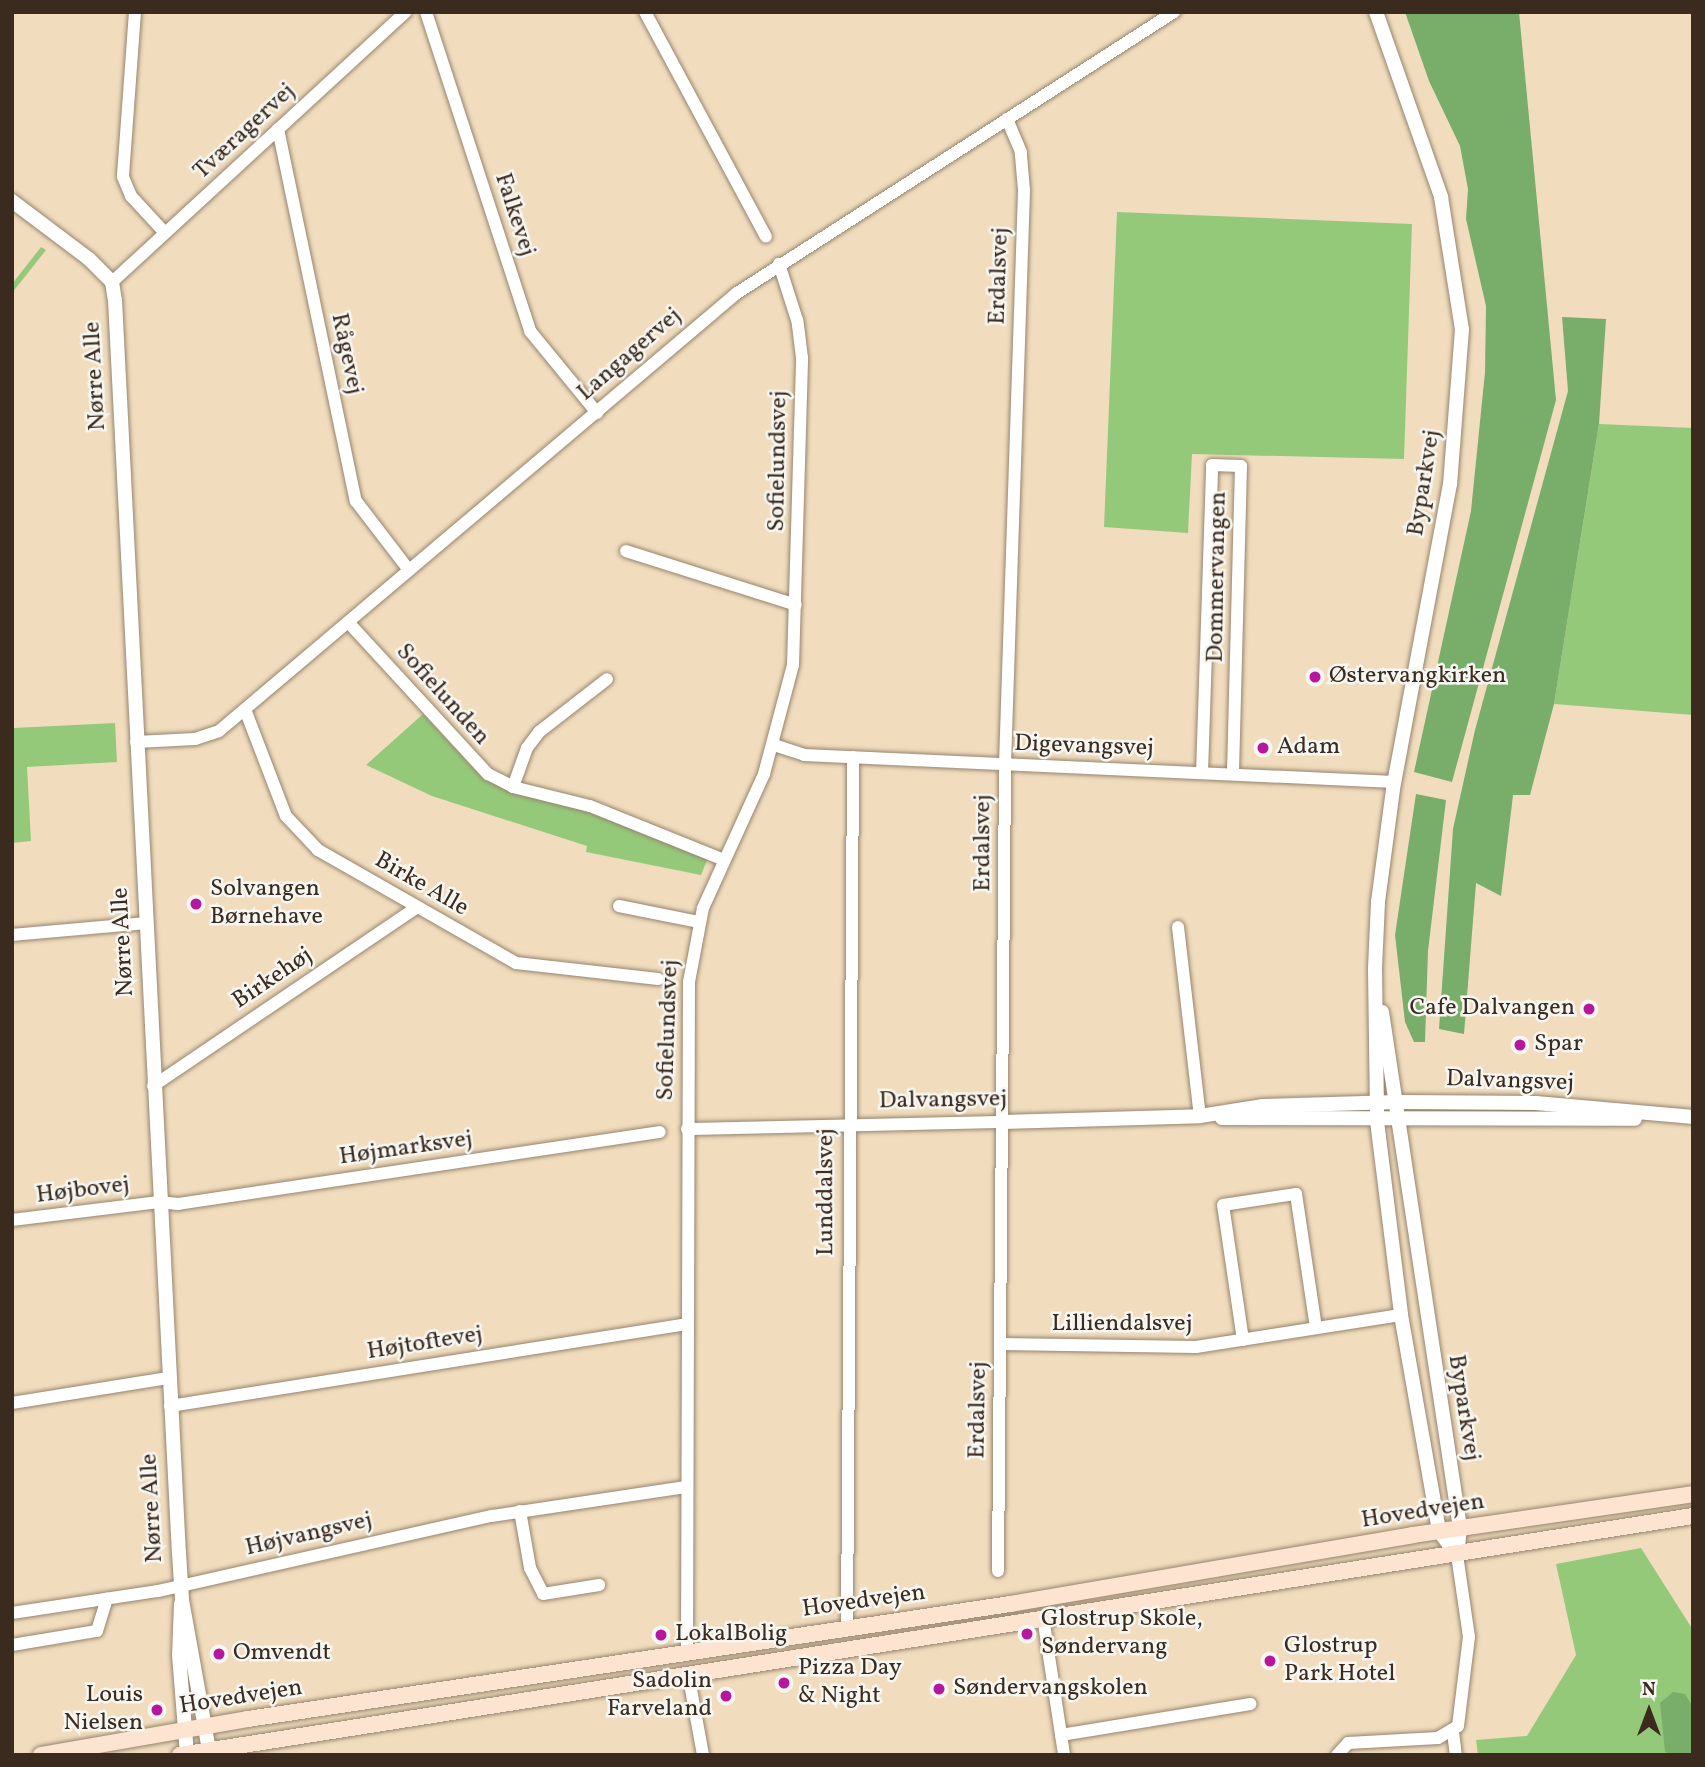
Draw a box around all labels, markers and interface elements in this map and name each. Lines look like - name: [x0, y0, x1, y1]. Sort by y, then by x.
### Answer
- street label: Tværagervej: [188, 78, 302, 186]
- street label: Falkevej: [487, 170, 541, 260]
- street label: Erdalsvej: [984, 227, 1016, 325]
- street label: Langagervej: [572, 302, 688, 408]
- street label: Rågevej: [323, 311, 369, 397]
- street label: Nørre Alle: [79, 321, 113, 431]
- street label: Sofielundsvej: [763, 390, 795, 532]
- street label: Byparkvej: [1402, 428, 1448, 538]
- street label: Dommervangen: [1202, 491, 1234, 663]
- street label: Sofielunden: [389, 638, 495, 752]
- place label: Østervangkirken: [1329, 663, 1506, 691]
- marker: Østervangkirken: [1307, 669, 1323, 685]
- street label: Digevangsvej: [1014, 730, 1154, 764]
- place label: Adam: [1277, 734, 1340, 762]
- marker: Adam: [1255, 740, 1271, 756]
- street label: Erdalsvej: [970, 794, 998, 892]
- street label: Birke Alle: [369, 847, 473, 923]
- place label: Solvangen Børnehave: [210, 876, 323, 932]
- street label: Nørre Alle: [107, 887, 141, 997]
- marker: Solvangen Børnehave: [188, 896, 204, 912]
- street label: Birkehøj: [228, 942, 318, 1016]
- street label: Sofielundsvej: [652, 959, 686, 1101]
- place label: Cafe Dalvangen: [1409, 995, 1575, 1023]
- marker: Cafe Dalvangen: [1581, 1001, 1597, 1017]
- place label: Spar: [1534, 1031, 1583, 1059]
- marker: Spar: [1512, 1037, 1528, 1053]
- street label: Dalvangsvej: [1445, 1065, 1575, 1099]
- street label: Dalvangsvej: [879, 1085, 1007, 1117]
- street label: Højmarksvej: [337, 1125, 475, 1173]
- street label: Lunddalsvej: [813, 1128, 841, 1256]
- street label: Højbovej: [35, 1171, 131, 1211]
- street label: Lilliendalsvej: [1052, 1311, 1192, 1339]
- street label: Højtoftevej: [365, 1321, 485, 1367]
- street label: Byparkvej: [1440, 1353, 1486, 1463]
- street label: Erdalsvej: [964, 1361, 994, 1459]
- street label: Nørre Alle: [136, 1453, 170, 1563]
- street label: Hovedvejen: [1359, 1488, 1487, 1536]
- street label: Højvangsvej: [243, 1506, 375, 1564]
- street label: Hovedvejen: [800, 1579, 928, 1625]
- place label: Glostrup Skole, Søndervang: [1041, 1606, 1203, 1662]
- place label: LokalBolig: [675, 1621, 787, 1649]
- marker: Glostrup Skole, Søndervang: [1019, 1626, 1035, 1642]
- marker: LokalBolig: [653, 1627, 669, 1643]
- place label: Glostrup Park Hotel: [1284, 1633, 1395, 1689]
- place label: Omvendt: [233, 1640, 331, 1668]
- marker: Omvendt: [211, 1646, 227, 1662]
- marker: Glostrup Park Hotel: [1262, 1653, 1278, 1669]
- place label: Pizza Day & Night: [798, 1655, 902, 1711]
- place label: Sadolin Farveland: [607, 1668, 712, 1724]
- street label: Hovedvejen: [177, 1674, 305, 1722]
- marker: Pizza Day & Night: [776, 1675, 792, 1691]
- place label: Søndervangskolen: [953, 1675, 1148, 1703]
- north arrow: [1614, 1676, 1684, 1746]
- text: N: [1642, 1677, 1656, 1703]
- marker: Søndervangskolen: [931, 1681, 947, 1697]
- place label: Louis Nielsen: [63, 1682, 143, 1738]
- marker: Sadolin Farveland: [718, 1688, 734, 1704]
- marker: Louis Nielsen: [149, 1702, 165, 1718]

